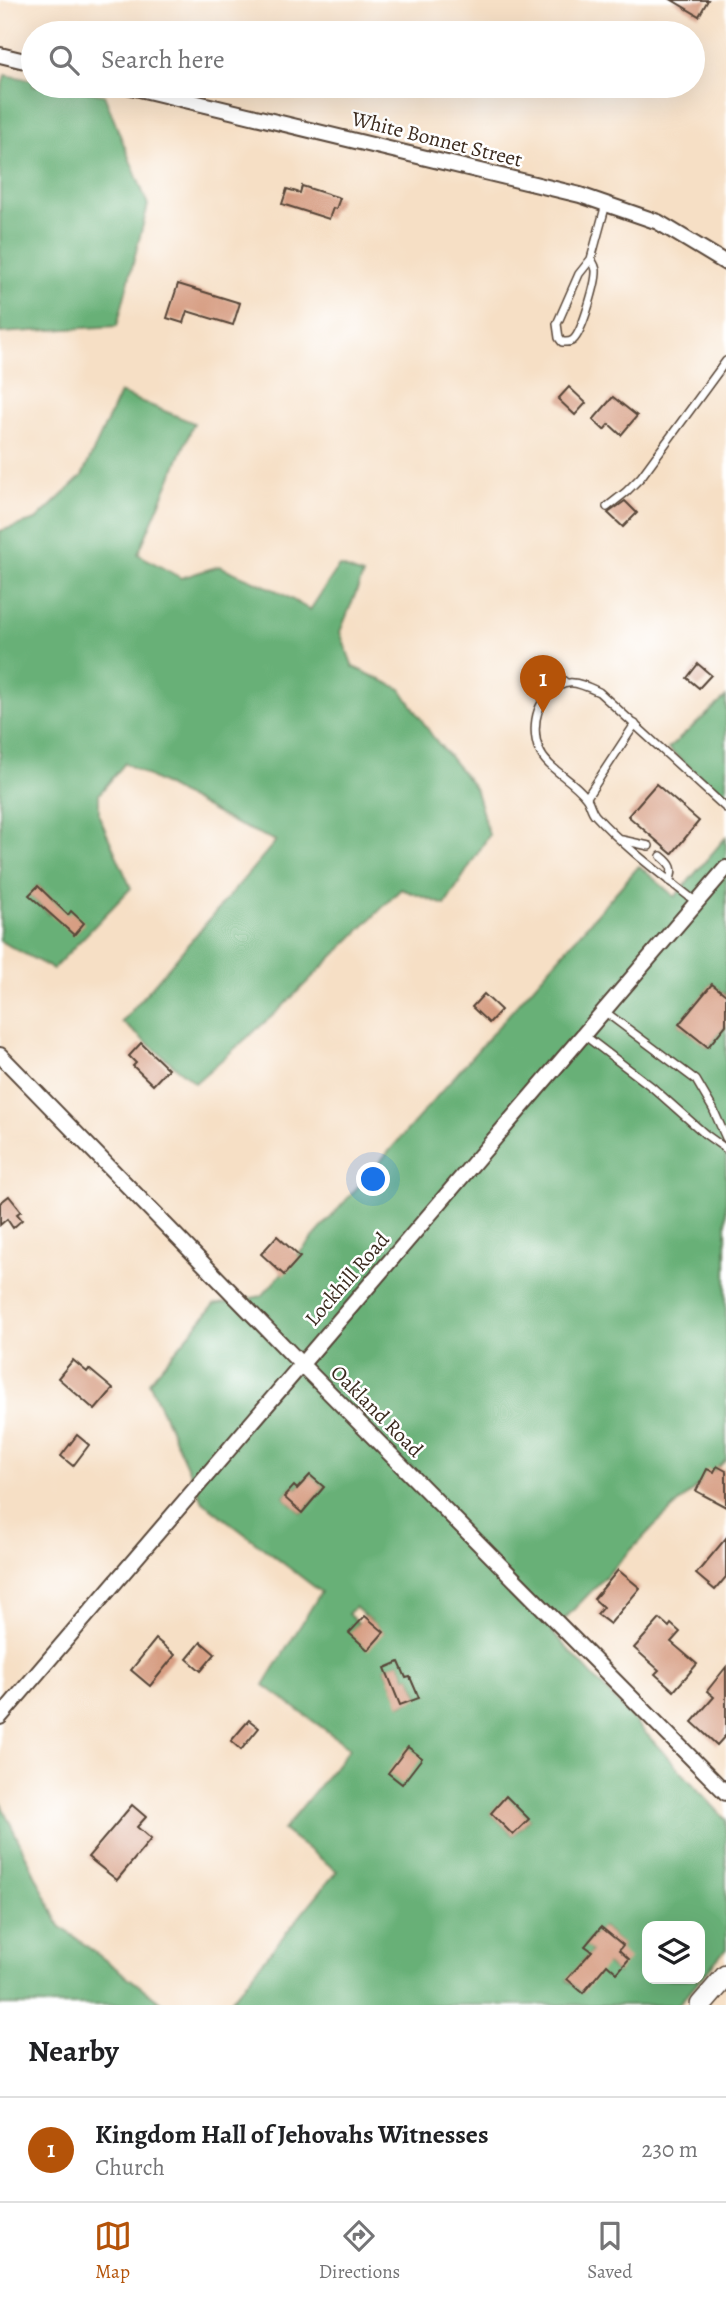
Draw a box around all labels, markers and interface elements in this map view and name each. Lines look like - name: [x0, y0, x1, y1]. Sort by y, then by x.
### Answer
- search box: [21, 21, 705, 98]
- icon: search: [45, 41, 83, 79]
- text: Search here: [101, 42, 225, 77]
- street label: White Bonnet Street: [348, 104, 525, 174]
- pin: 1: [520, 655, 566, 713]
- your location: [356, 1162, 390, 1196]
- street label: Lockhill Road: [298, 1226, 396, 1332]
- street label: Oakland Road: [325, 1359, 430, 1464]
- map controls: [642, 1921, 705, 1984]
- button: layers: [642, 1921, 705, 1984]
- text: Nearby: [28, 2031, 119, 2071]
- text: Kingdom Hall of Jehovahs Witnesses: [95, 2117, 489, 2152]
- text: 1: [47, 2134, 55, 2165]
- text: 230 m: [642, 2134, 698, 2165]
- text: Church: [95, 2152, 165, 2183]
- tab: Map: [94, 2217, 132, 2285]
- tab: Directions: [319, 2217, 400, 2285]
- tab: Saved: [587, 2217, 632, 2285]

